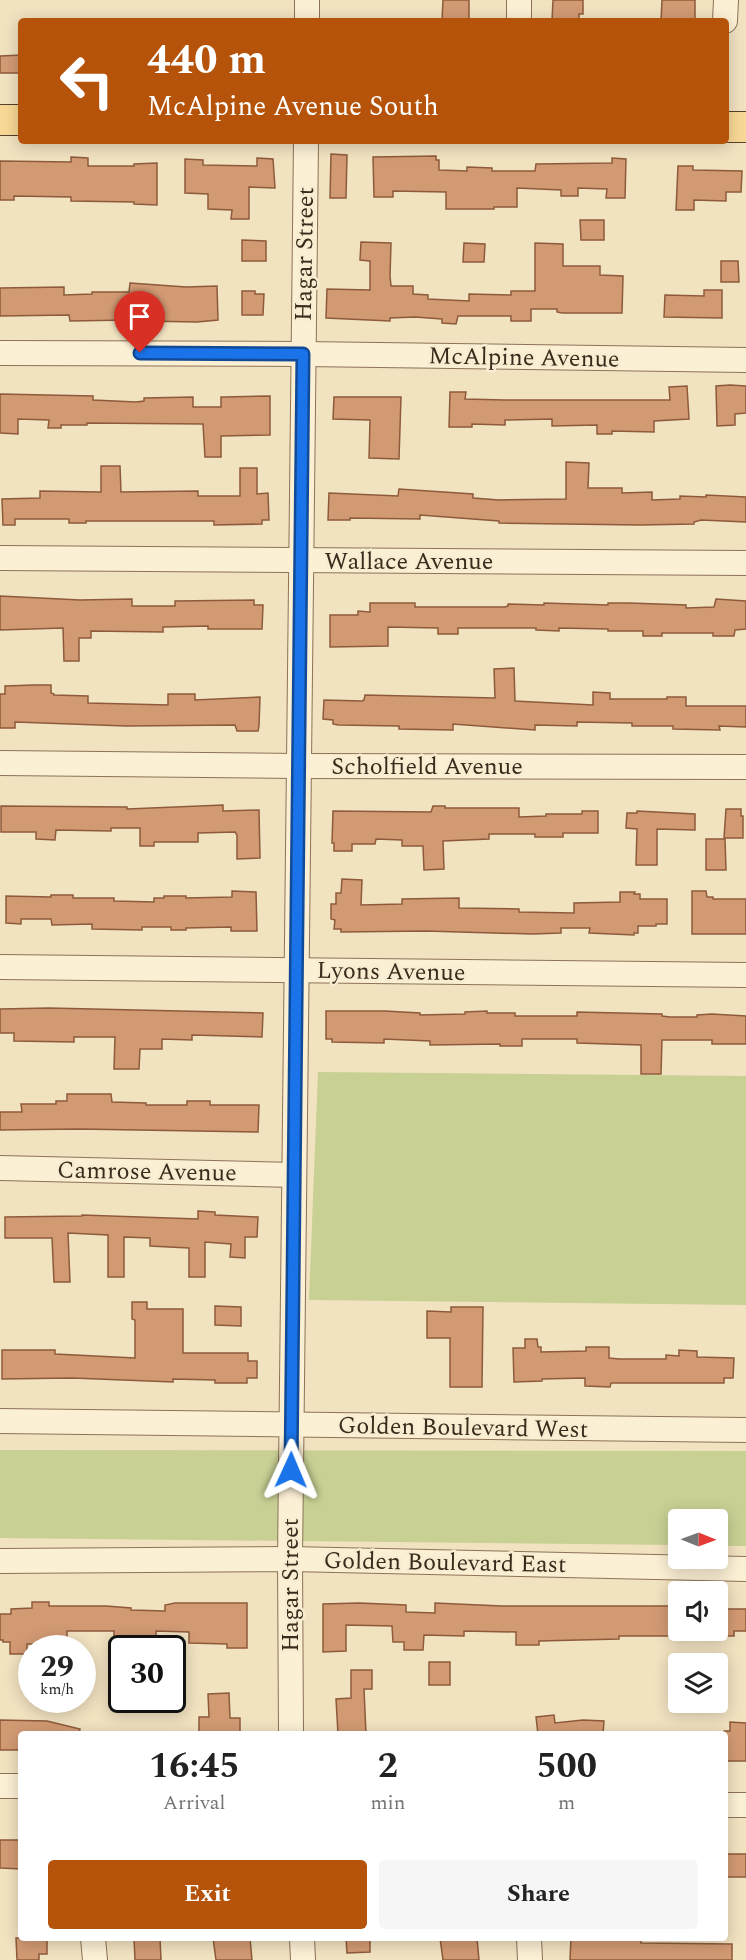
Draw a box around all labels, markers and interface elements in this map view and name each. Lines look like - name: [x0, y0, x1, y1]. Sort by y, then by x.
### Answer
- text: 440 m: [147, 29, 266, 92]
- icon: left: [48, 42, 126, 120]
- text: McAlpine Avenue South: [147, 86, 439, 128]
- street label: Hagar Street: [286, 187, 324, 321]
- pin: [114, 291, 165, 353]
- icon: arrive: [123, 300, 156, 333]
- street label: McAlpine Avenue: [428, 338, 620, 378]
- street label: Wallace Avenue: [325, 544, 493, 580]
- street label: Scholfield Avenue: [331, 749, 523, 785]
- street label: Lyons Avenue: [316, 953, 466, 991]
- street label: Camrose Avenue: [57, 1152, 237, 1192]
- street label: Golden Boulevard West: [338, 1408, 588, 1448]
- position arrow: [259, 1438, 323, 1502]
- north arrow: [668, 1509, 728, 1569]
- map controls: [668, 1509, 728, 1713]
- street label: Hagar Street: [273, 1518, 309, 1652]
- street label: Golden Boulevard East: [323, 1543, 567, 1583]
- button: sound: [668, 1581, 728, 1641]
- speed limit sign: 30: [108, 1635, 186, 1713]
- text: 29: [40, 1644, 74, 1690]
- button: layers: [668, 1653, 728, 1713]
- text: km/h: [40, 1678, 74, 1701]
- text: 16:45: [149, 1739, 239, 1794]
- text: 2: [378, 1739, 398, 1794]
- text: 500: [536, 1739, 597, 1794]
- text: Arrival: [163, 1788, 225, 1818]
- text: min: [370, 1788, 405, 1818]
- text: m: [558, 1788, 575, 1818]
- button: Exit: [48, 1860, 367, 1929]
- button: Share: [379, 1860, 698, 1929]

